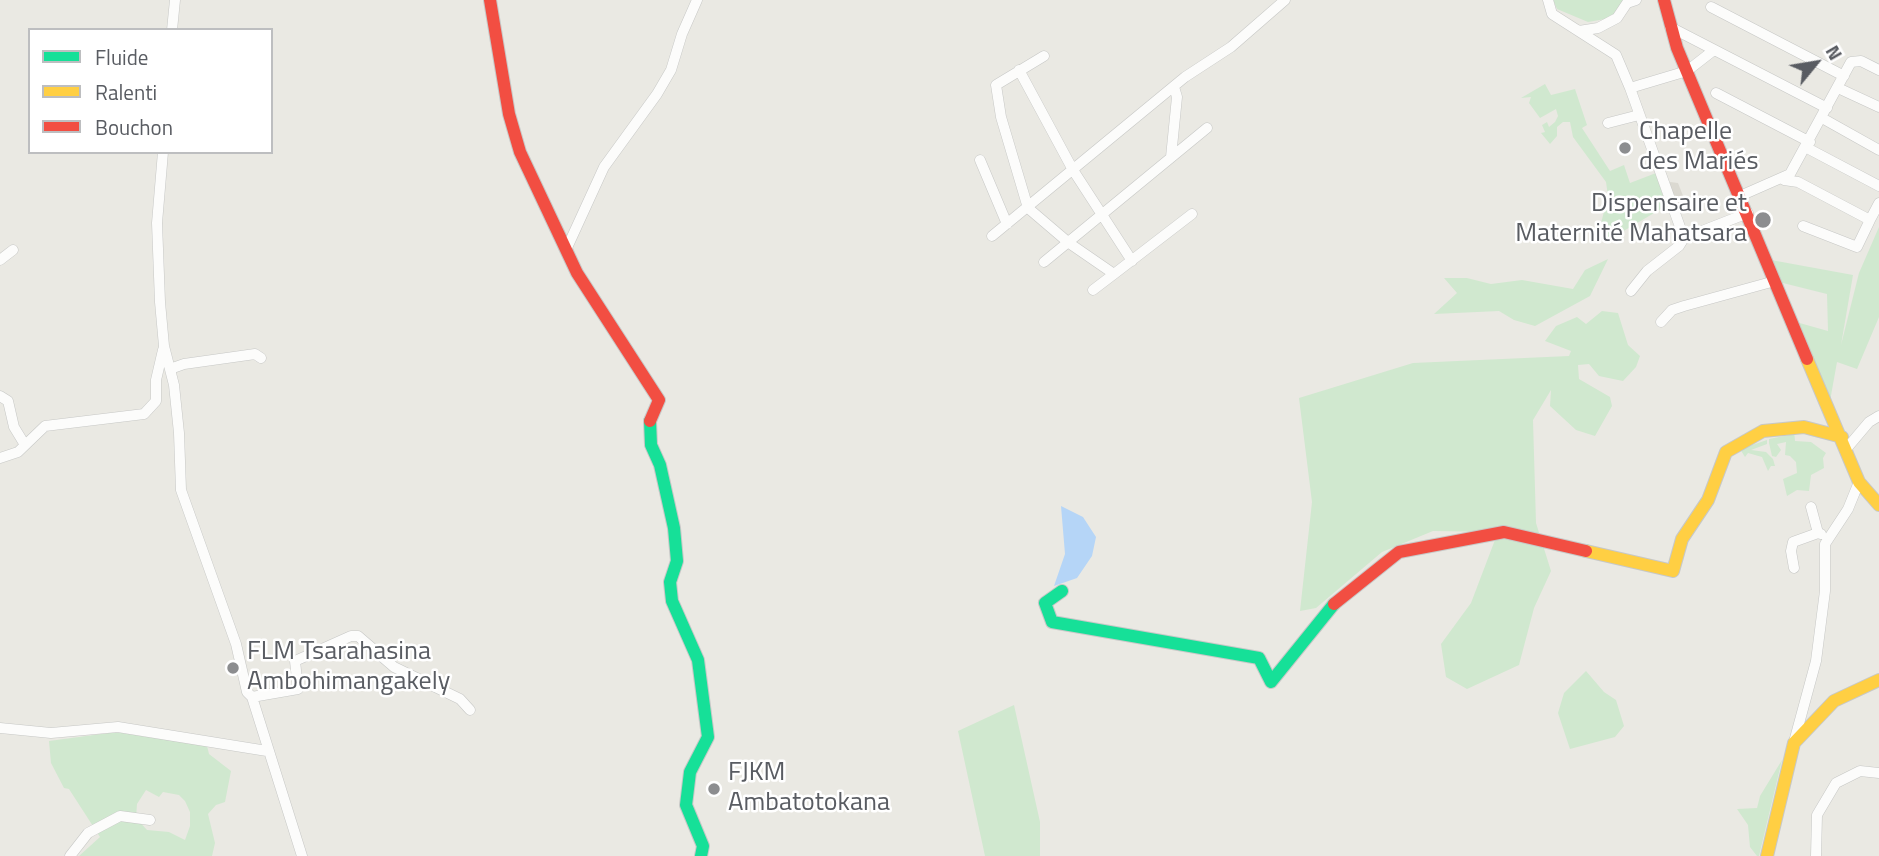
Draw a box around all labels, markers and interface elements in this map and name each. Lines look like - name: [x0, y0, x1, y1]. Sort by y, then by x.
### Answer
- legend: [28, 28, 273, 154]
- north arrow: [1781, 28, 1851, 98]
- text: N: [1819, 39, 1850, 65]
- text: Fluide: [95, 41, 148, 73]
- text: Ralenti: [95, 76, 157, 108]
- text: Bouchon: [95, 111, 173, 143]
- place label: Chapelle des Mariés: [1639, 117, 1758, 178]
- marker: Chapelle des Mariés: [1617, 140, 1633, 156]
- place label: Dispensaire et Maternité Mahatsara: [1515, 189, 1747, 250]
- marker: Dispensaire et Maternité Mahatsara: [1753, 210, 1773, 230]
- place label: FLM Tsarahasina Ambohimangakely: [247, 637, 450, 698]
- marker: FLM Tsarahasina Ambohimangakely: [225, 660, 241, 676]
- place label: FJKM Ambatotokana: [728, 758, 890, 820]
- marker: FJKM Ambatotokana: [706, 781, 722, 797]

